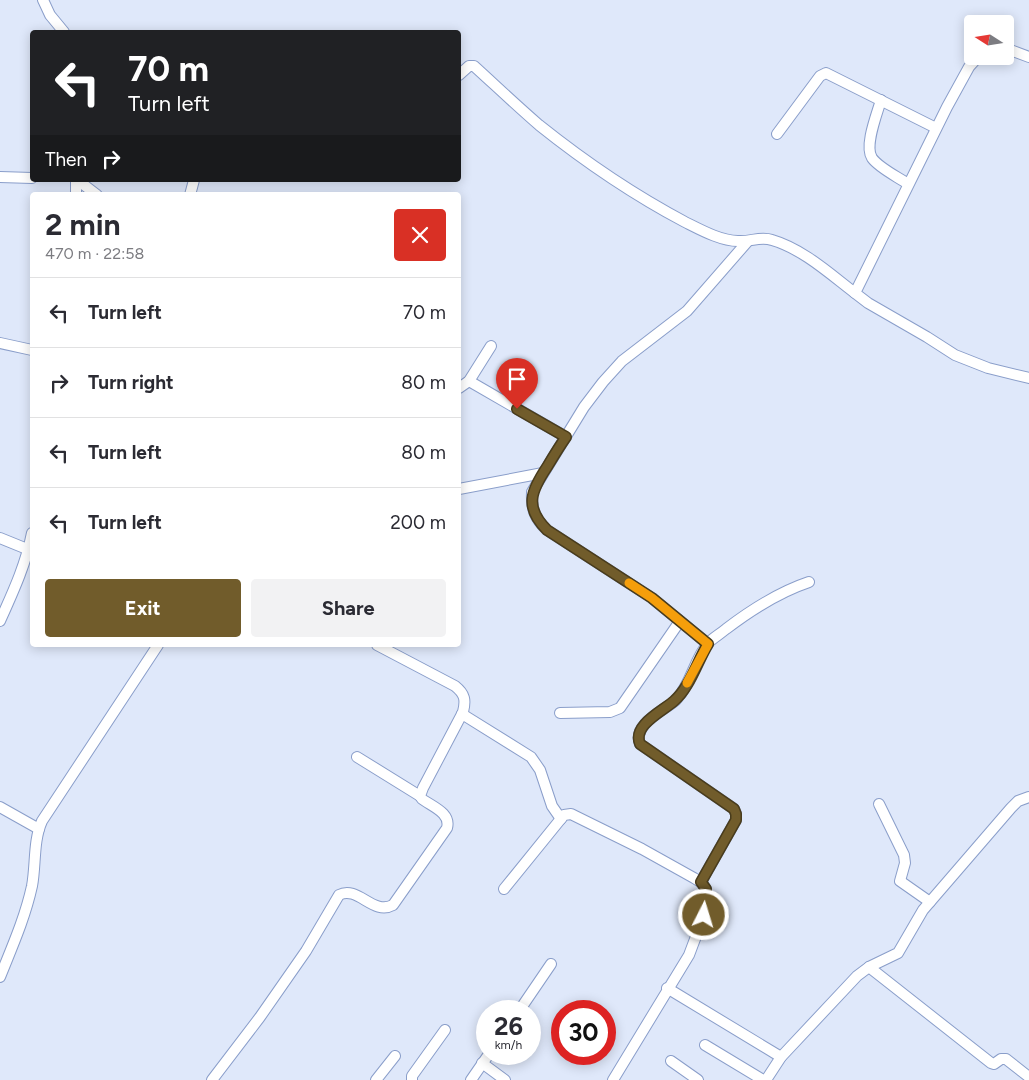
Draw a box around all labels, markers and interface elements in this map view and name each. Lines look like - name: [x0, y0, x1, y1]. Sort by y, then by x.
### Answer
- north arrow: [964, 15, 1014, 65]
- map controls: [964, 15, 1014, 65]
- text: 70 m: [128, 48, 209, 90]
- icon: left: [45, 50, 110, 115]
- text: Turn left: [128, 90, 210, 117]
- icon: right: [97, 145, 125, 173]
- text: Then: [45, 148, 87, 171]
- text: 2 min: [45, 206, 121, 243]
- button: close: [394, 209, 446, 261]
- text: 470 m · 22:58: [45, 244, 144, 263]
- icon: left: [45, 299, 73, 327]
- text: Turn left: [88, 301, 162, 324]
- text: 70 m: [403, 301, 446, 324]
- pin: [496, 358, 538, 409]
- icon: arrive: [503, 365, 531, 393]
- icon: right: [45, 369, 73, 397]
- text: Turn right: [88, 371, 174, 394]
- text: 80 m: [401, 371, 446, 394]
- icon: left: [45, 439, 73, 467]
- text: Turn left: [88, 441, 162, 464]
- text: 80 m: [401, 441, 446, 464]
- icon: left: [45, 509, 73, 537]
- text: Turn left: [88, 511, 162, 534]
- text: 200 m: [390, 511, 446, 534]
- button: Exit: [45, 579, 241, 637]
- button: Share: [251, 579, 446, 637]
- position arrow: [677, 888, 729, 940]
- speed limit sign: 30: [551, 1000, 616, 1065]
- text: 26: [494, 1011, 523, 1041]
- text: km/h: [495, 1038, 522, 1052]

